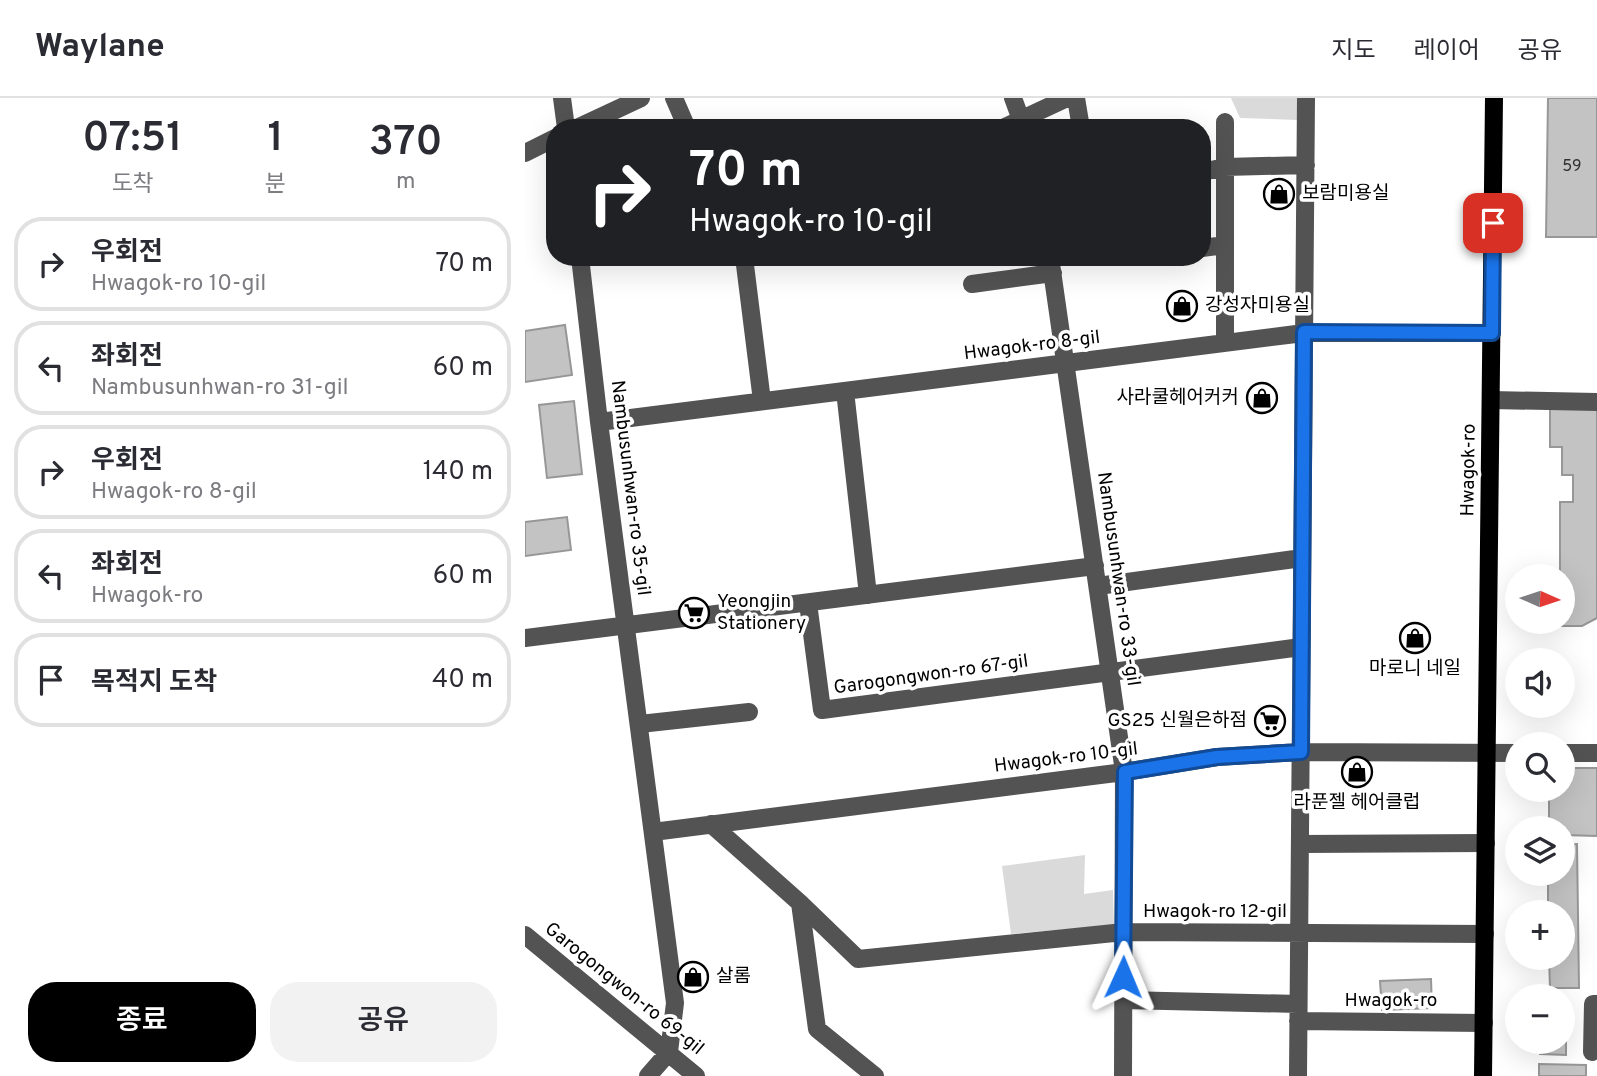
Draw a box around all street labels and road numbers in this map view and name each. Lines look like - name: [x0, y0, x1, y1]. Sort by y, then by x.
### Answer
- street label: Hwagok-ro 8-gil: [963, 326, 1101, 366]
- street label: Nambusunhwan-ro 35-gil: [605, 379, 655, 597]
- street label: Hwagok-ro: [1456, 423, 1482, 517]
- street label: Nambusunhwan-ro 33-gil: [1091, 470, 1145, 688]
- street label: Garogongwon-ro 67-gil: [832, 649, 1030, 701]
- street label: Hwagok-ro 10-gil: [993, 737, 1139, 779]
- street label: Hwagok-ro 12-gil: [1143, 900, 1287, 924]
- street label: Garogongwon-ro 69-gil: [539, 917, 709, 1061]
- street label: Hwagok-ro: [1345, 989, 1437, 1013]

